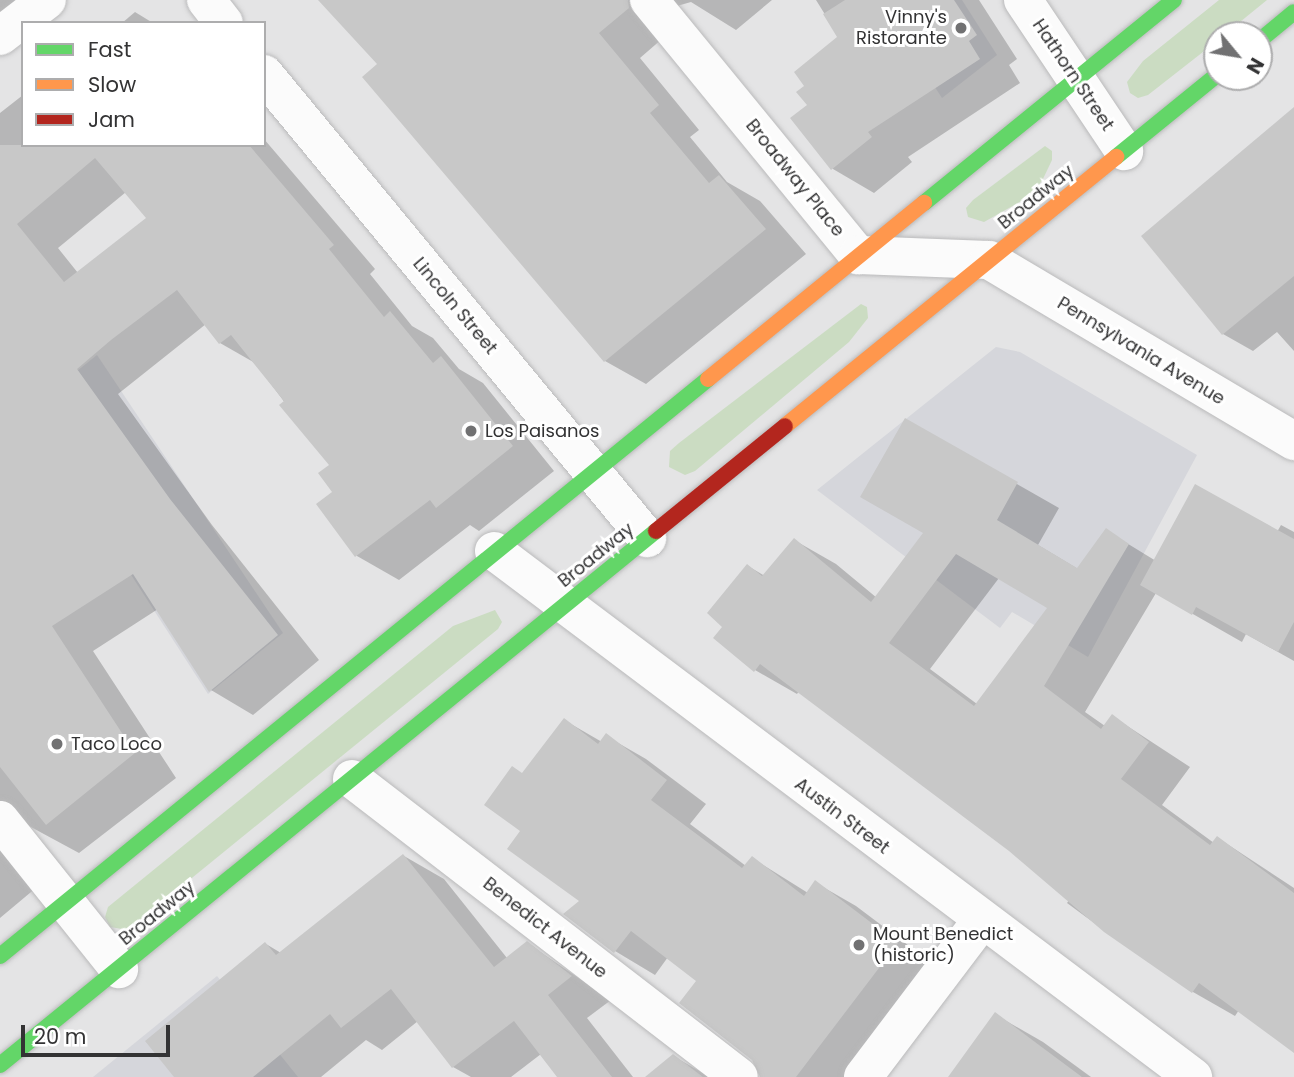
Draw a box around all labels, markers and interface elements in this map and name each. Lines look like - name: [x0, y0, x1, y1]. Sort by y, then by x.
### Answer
- place label: Vinny's Ristorante: [856, 7, 947, 50]
- street label: Hathorn Street: [1028, 15, 1118, 135]
- marker: Vinny's Ristorante: [953, 20, 969, 36]
- legend: [21, 21, 266, 147]
- north arrow: [1203, 21, 1273, 91]
- text: Fast: [88, 35, 131, 64]
- text: N: [1240, 53, 1270, 79]
- text: Slow: [88, 70, 136, 99]
- text: Jam: [88, 105, 135, 134]
- street label: Broadway Place: [741, 115, 849, 241]
- street label: Broadway: [994, 160, 1078, 234]
- street label: Lincoln Street: [408, 253, 502, 359]
- street label: Pennsylvania Avenue: [1053, 292, 1229, 410]
- place label: Los Paisanos: [485, 420, 600, 442]
- marker: Los Paisanos: [463, 423, 479, 439]
- street label: Broadway: [554, 518, 638, 592]
- place label: Taco Loco: [71, 733, 162, 755]
- marker: Taco Loco: [49, 736, 65, 752]
- street label: Austin Street: [790, 773, 894, 859]
- street label: Benedict Avenue: [479, 873, 611, 983]
- street label: Broadway: [115, 876, 199, 950]
- place label: Mount Benedict (historic): [873, 924, 1013, 967]
- marker: Mount Benedict (historic): [851, 937, 867, 953]
- scale bar: [24, 1010, 173, 1054]
- text: 20 m: [34, 1022, 87, 1051]

